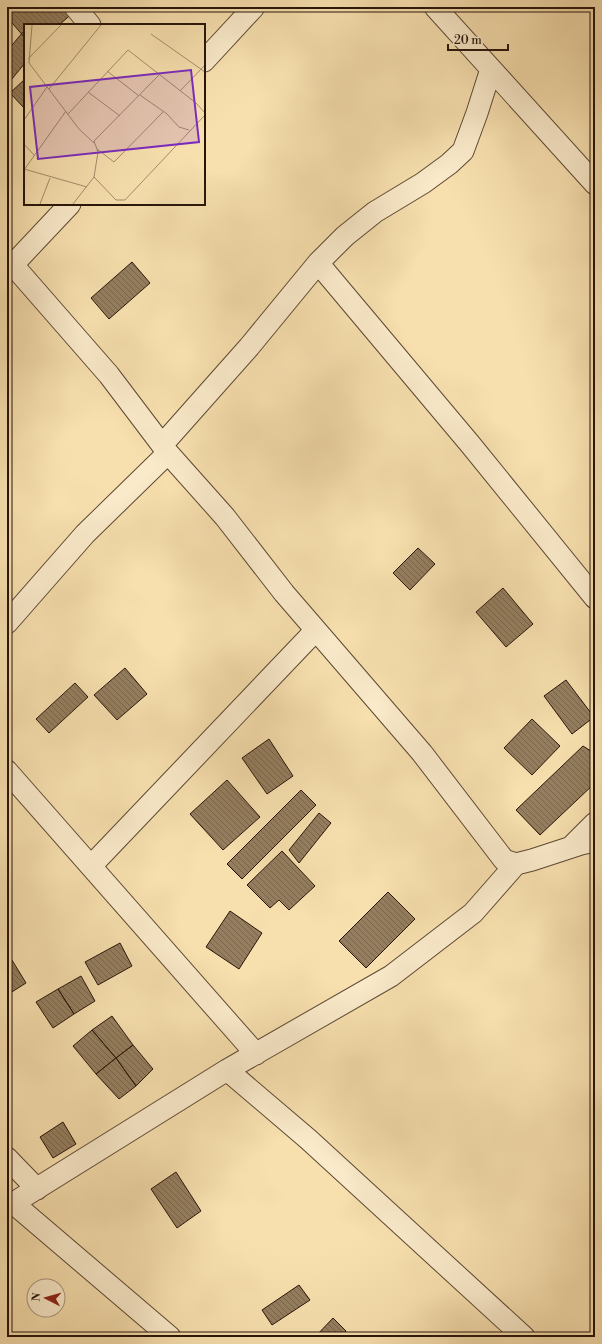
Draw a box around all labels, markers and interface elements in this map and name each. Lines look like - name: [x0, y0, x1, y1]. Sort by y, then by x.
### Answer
- inset map: [24, 24, 205, 205]
- scale bar: [448, 26, 508, 52]
- text: 20 m: [454, 33, 482, 48]
- north arrow: [26, 1278, 66, 1318]
- text: N: [30, 1292, 44, 1302]

